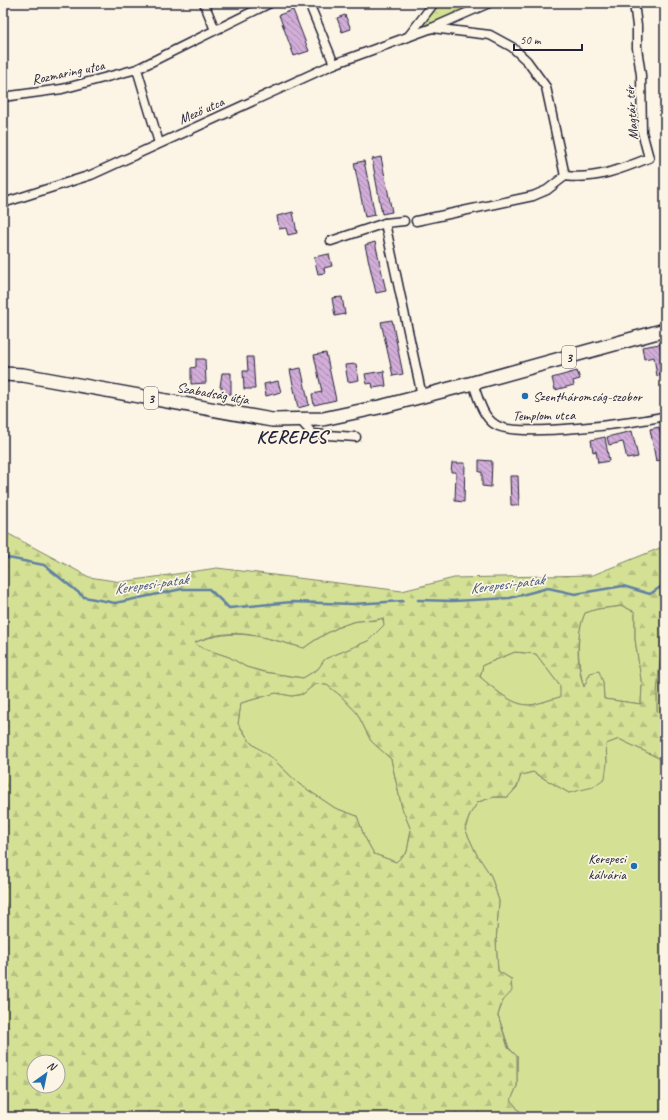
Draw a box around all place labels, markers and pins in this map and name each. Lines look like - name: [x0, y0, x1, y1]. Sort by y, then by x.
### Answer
- place label: Szentháromság-szobor: [533, 388, 644, 405]
- marker: Szentháromság-szobor: [520, 391, 530, 401]
- place label: Kerepesi kálvária: [588, 850, 628, 883]
- marker: Kerepesi kálvária: [629, 861, 639, 871]

